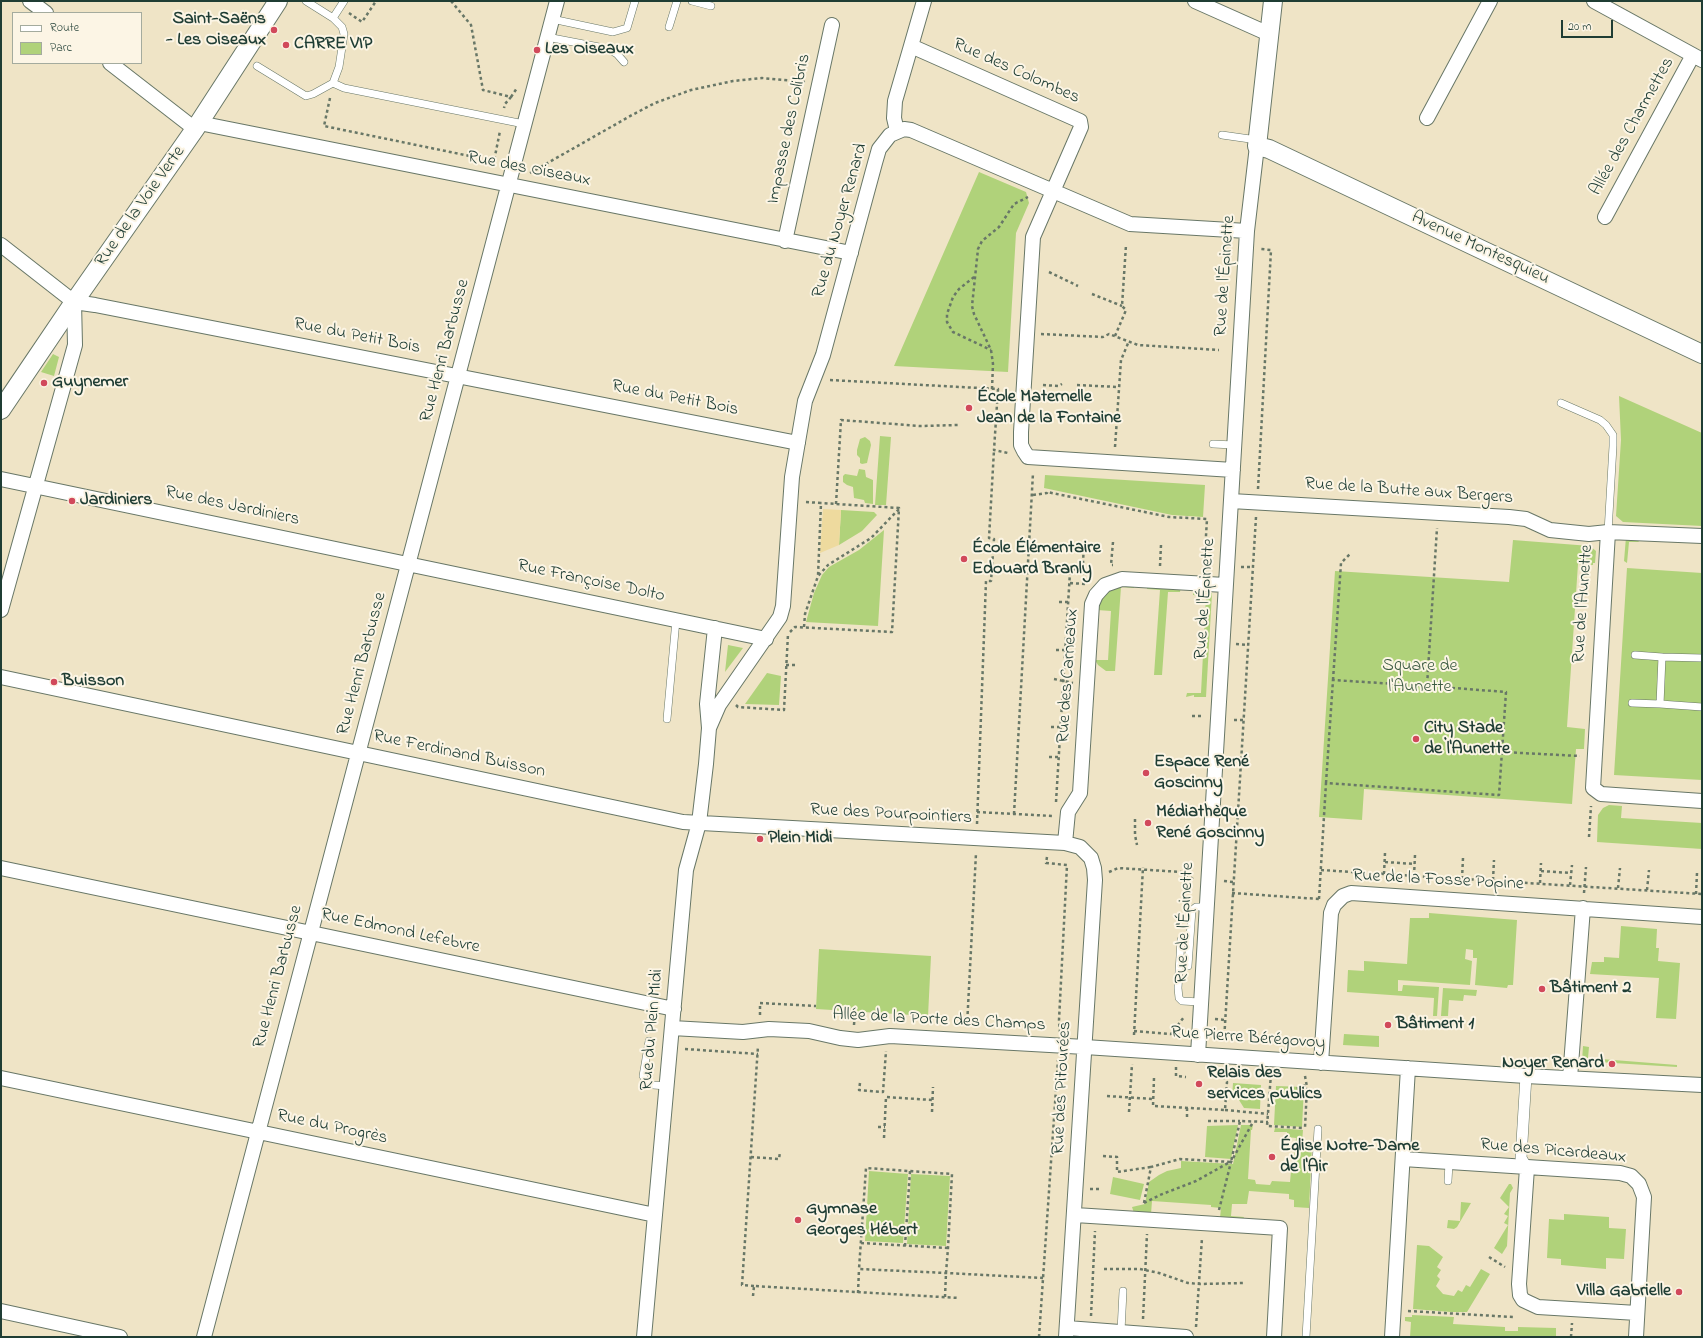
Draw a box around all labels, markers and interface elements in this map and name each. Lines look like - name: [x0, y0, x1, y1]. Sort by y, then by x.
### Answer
- place label: Saint-Saëns - Les Oiseaux: [166, 9, 266, 52]
- legend: [12, 12, 142, 64]
- scale bar: [1563, 12, 1615, 38]
- text: 20 m: [1568, 18, 1591, 36]
- text: Route: [50, 19, 79, 37]
- marker: Saint-Saëns - Les Oiseaux: [269, 25, 279, 35]
- place label: CARRE VIP: [294, 34, 372, 56]
- street label: Rue des Colombes: [949, 34, 1083, 110]
- text: Parc: [50, 39, 72, 57]
- place label: Les Oiseaux: [545, 39, 634, 61]
- marker: CARRE VIP: [281, 40, 291, 50]
- marker: Les Oiseaux: [532, 45, 542, 55]
- street label: Impasse des Colibris: [764, 52, 816, 206]
- street label: Allée des Charmettes: [1586, 54, 1680, 200]
- street label: Rue du Noyer Renard: [809, 141, 873, 301]
- street label: Rue de la Voie Verte: [91, 142, 191, 272]
- street label: Rue des Oiseaux: [466, 147, 592, 193]
- street label: Avenue Montesquieu: [1407, 208, 1553, 290]
- street label: Rue de l'Épinette: [1211, 215, 1241, 337]
- street label: Rue Henri Barbusse: [417, 277, 475, 425]
- street label: Rue du Petit Bois: [292, 314, 422, 360]
- place label: Guynemer: [52, 372, 128, 394]
- street label: Rue du Petit Bois: [610, 376, 740, 422]
- marker: Guynemer: [39, 378, 49, 388]
- place label: École Maternelle Jean de la Fontaine: [977, 387, 1121, 430]
- marker: École Maternelle Jean de la Fontaine: [964, 403, 974, 413]
- street label: Rue de la Butte aux Bergers: [1304, 474, 1514, 510]
- street label: Rue des Jardiniers: [163, 482, 301, 532]
- place label: Jardiniers: [80, 490, 152, 512]
- marker: Jardiniers: [67, 496, 77, 506]
- place label: École Élémentaire Edouard Branly: [972, 538, 1101, 580]
- street label: Rue de l'Épinette: [1191, 538, 1221, 660]
- street label: Rue de l'Aunette: [1569, 544, 1599, 664]
- marker: École Élémentaire Edouard Branly: [959, 554, 969, 564]
- street label: Rue Françoise Dolto: [515, 556, 667, 608]
- street label: Rue Henri Barbusse: [334, 590, 392, 738]
- street label: Rue des Carneaux: [1054, 608, 1084, 744]
- park label: Square de l'Aunette: [1382, 656, 1458, 698]
- place label: Buisson: [62, 671, 124, 693]
- marker: Buisson: [49, 677, 59, 687]
- place label: City Stade de l'Aunette: [1424, 718, 1510, 760]
- street label: Rue Ferdinand Buisson: [371, 726, 547, 784]
- marker: City Stade de l'Aunette: [1411, 734, 1421, 744]
- place label: Espace René Goscinny: [1154, 752, 1249, 794]
- marker: Espace René Goscinny: [1141, 768, 1151, 778]
- street label: Rue des Pourpointiers: [809, 800, 973, 830]
- place label: Médiathèque René Goscinny: [1156, 802, 1264, 844]
- marker: Médiathèque René Goscinny: [1143, 818, 1153, 828]
- place label: Plein Midi: [768, 828, 833, 850]
- marker: Plein Midi: [755, 834, 765, 844]
- street label: Rue de l'Épinette: [1172, 862, 1200, 984]
- street label: Rue de la Fosse Popine: [1352, 866, 1524, 896]
- street label: Rue Henri Barbusse: [250, 903, 308, 1051]
- street label: Rue Edmond Lefebvre: [319, 905, 481, 959]
- street label: Rue du Plein Midi: [637, 968, 669, 1092]
- place label: Bâtiment 2: [1550, 978, 1632, 1000]
- marker: Bâtiment 2: [1537, 984, 1547, 994]
- street label: Allée de la Porte des Champs: [832, 1005, 1046, 1037]
- place label: Bâtiment 1: [1396, 1014, 1474, 1036]
- marker: Bâtiment 1: [1383, 1020, 1393, 1030]
- street label: Rue des Pitourées: [1049, 1021, 1077, 1155]
- street label: Rue Pierre Bérégovoy: [1170, 1023, 1326, 1055]
- place label: Noyer Renard: [1502, 1053, 1604, 1075]
- marker: Noyer Renard: [1607, 1059, 1617, 1069]
- place label: Relais des services publics: [1207, 1063, 1322, 1106]
- marker: Relais des services publics: [1194, 1079, 1204, 1089]
- street label: Rue du Progrès: [275, 1106, 389, 1150]
- street label: Rue des Picardeaux: [1479, 1135, 1627, 1169]
- place label: Église Notre-Dame de l'Air: [1280, 1136, 1419, 1178]
- marker: Église Notre-Dame de l'Air: [1267, 1152, 1277, 1162]
- place label: Gymnase Georges Hébert: [806, 1199, 918, 1242]
- marker: Gymnase Georges Hébert: [793, 1215, 803, 1225]
- place label: Villa Gabrielle: [1577, 1281, 1671, 1303]
- marker: Villa Gabrielle: [1674, 1287, 1684, 1297]

